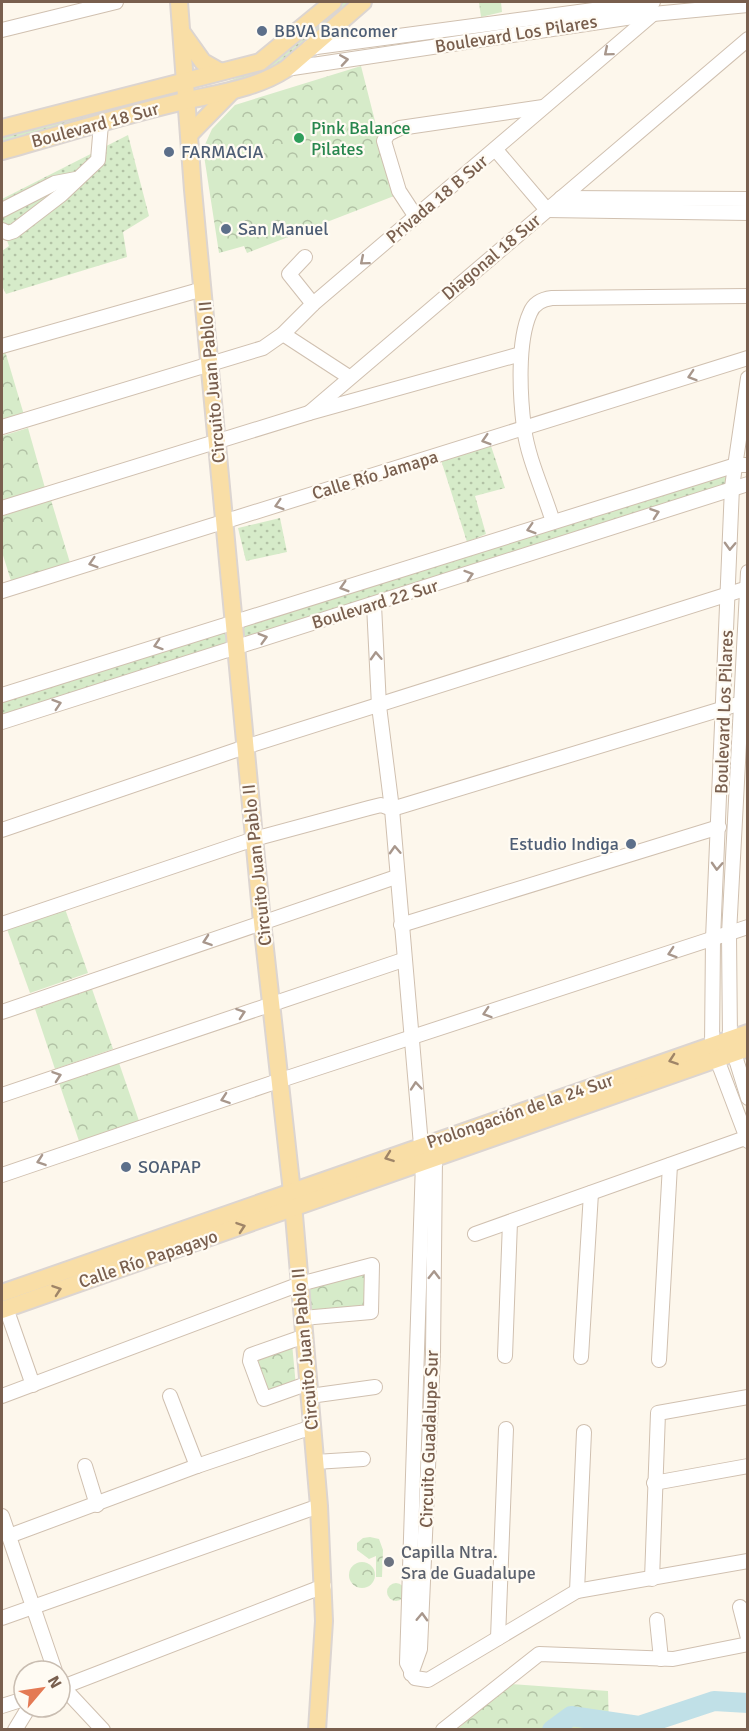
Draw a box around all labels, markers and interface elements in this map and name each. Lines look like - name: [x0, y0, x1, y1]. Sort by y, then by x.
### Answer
- street label: Boulevard Los Pilares: [433, 10, 599, 58]
- place label: BBVA Bancomer: [274, 20, 398, 42]
- marker: BBVA Bancomer: [255, 24, 269, 38]
- one-way arrow: [604, 45, 615, 56]
- one-way arrow: [339, 55, 348, 67]
- street label: Boulevard 18 Sur: [29, 97, 162, 153]
- place label: Pink Balance Pilates: [311, 117, 411, 160]
- marker: Pink Balance Pilates: [292, 131, 306, 145]
- place label: FARMACIA: [181, 141, 264, 163]
- marker: FARMACIA: [162, 145, 176, 159]
- street label: Privada 18 B Sur: [382, 150, 493, 248]
- street label: Diagonal 18 Sur: [437, 209, 545, 305]
- place label: San Manuel: [238, 218, 328, 240]
- marker: San Manuel: [219, 222, 233, 236]
- one-way arrow: [360, 253, 371, 264]
- street label: Circuito Juan Pablo II: [194, 300, 230, 464]
- one-way arrow: [687, 369, 698, 381]
- one-way arrow: [481, 433, 492, 445]
- street label: Calle Río Jamapa: [309, 445, 441, 505]
- one-way arrow: [275, 498, 285, 510]
- one-way arrow: [649, 508, 660, 521]
- one-way arrow: [526, 522, 537, 534]
- one-way arrow: [724, 541, 736, 550]
- one-way arrow: [88, 556, 99, 568]
- one-way arrow: [463, 570, 474, 582]
- street label: Boulevard 22 Sur: [309, 574, 441, 634]
- one-way arrow: [340, 580, 350, 592]
- street label: Boulevard Los Pilares: [710, 630, 738, 794]
- one-way arrow: [257, 633, 268, 645]
- one-way arrow: [153, 638, 164, 650]
- one-way arrow: [370, 652, 383, 661]
- one-way arrow: [51, 698, 62, 711]
- street label: Circuito Juan Pablo II: [238, 783, 276, 947]
- place label: Estudio Indiga: [509, 833, 619, 855]
- marker: Estudio Indiga: [624, 837, 638, 851]
- one-way arrow: [388, 846, 401, 855]
- one-way arrow: [711, 862, 724, 871]
- one-way arrow: [202, 934, 213, 947]
- one-way arrow: [667, 946, 678, 958]
- one-way arrow: [482, 1006, 493, 1019]
- one-way arrow: [235, 1007, 246, 1020]
- one-way arrow: [668, 1052, 679, 1065]
- street label: Prolongación de la 24 Sur: [424, 1069, 617, 1153]
- one-way arrow: [51, 1071, 62, 1084]
- one-way arrow: [410, 1082, 423, 1091]
- one-way arrow: [220, 1091, 231, 1104]
- one-way arrow: [384, 1149, 394, 1162]
- one-way arrow: [36, 1154, 47, 1167]
- place label: SOAPAP: [138, 1156, 201, 1178]
- marker: SOAPAP: [119, 1160, 133, 1174]
- one-way arrow: [235, 1221, 246, 1234]
- street label: Calle Río Papagayo: [76, 1225, 220, 1293]
- street label: Circuito Juan Pablo II: [287, 1267, 323, 1431]
- one-way arrow: [427, 1271, 440, 1280]
- one-way arrow: [51, 1285, 62, 1298]
- street label: Circuito Guadalupe Sur: [415, 1350, 443, 1528]
- place label: Capilla Ntra. Sra de Guadalupe: [401, 1541, 536, 1584]
- marker: Capilla Ntra. Sra de Guadalupe: [382, 1555, 396, 1569]
- one-way arrow: [415, 1613, 428, 1622]
- north arrow: [12, 1659, 72, 1719]
- text: N: [43, 1672, 66, 1692]

